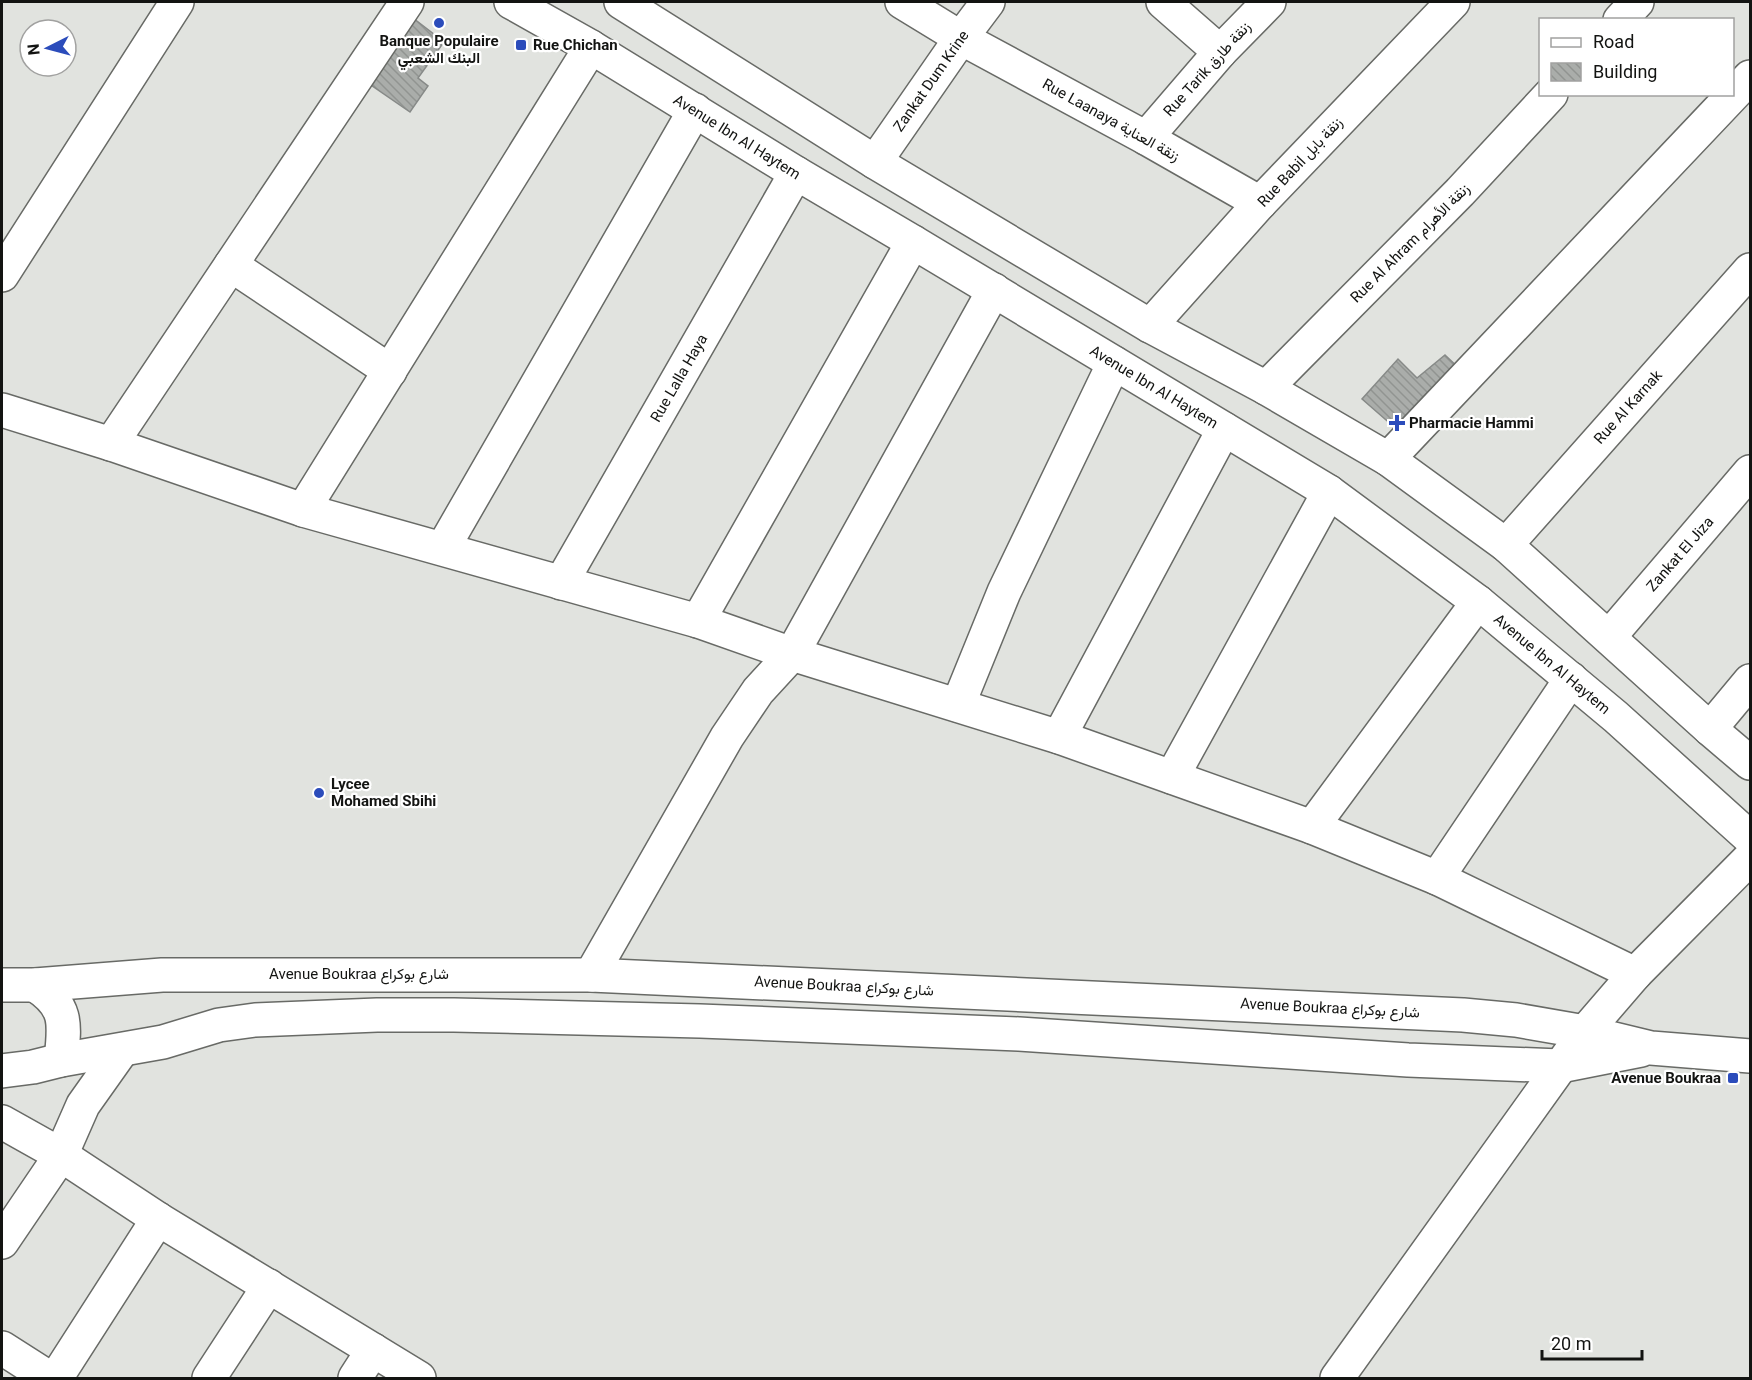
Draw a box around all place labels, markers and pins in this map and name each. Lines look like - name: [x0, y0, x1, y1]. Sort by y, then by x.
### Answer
- marker: Banque Populaire البنك الشعبي: [432, 16, 446, 30]
- place label: Banque Populaire البنك الشعبي: [380, 32, 499, 71]
- place label: Rue Chichan: [533, 36, 618, 54]
- marker: Rue Chichan: [514, 38, 528, 52]
- place label: Pharmacie Hammi: [1409, 414, 1534, 432]
- marker: Pharmacie Hammi: [1390, 416, 1404, 430]
- place label: Lycee Mohamed Sbihi: [331, 775, 436, 810]
- marker: Lycee Mohamed Sbihi: [312, 786, 326, 800]
- place label: Avenue Boukraa: [1611, 1069, 1721, 1087]
- marker: Avenue Boukraa: [1726, 1071, 1740, 1085]

